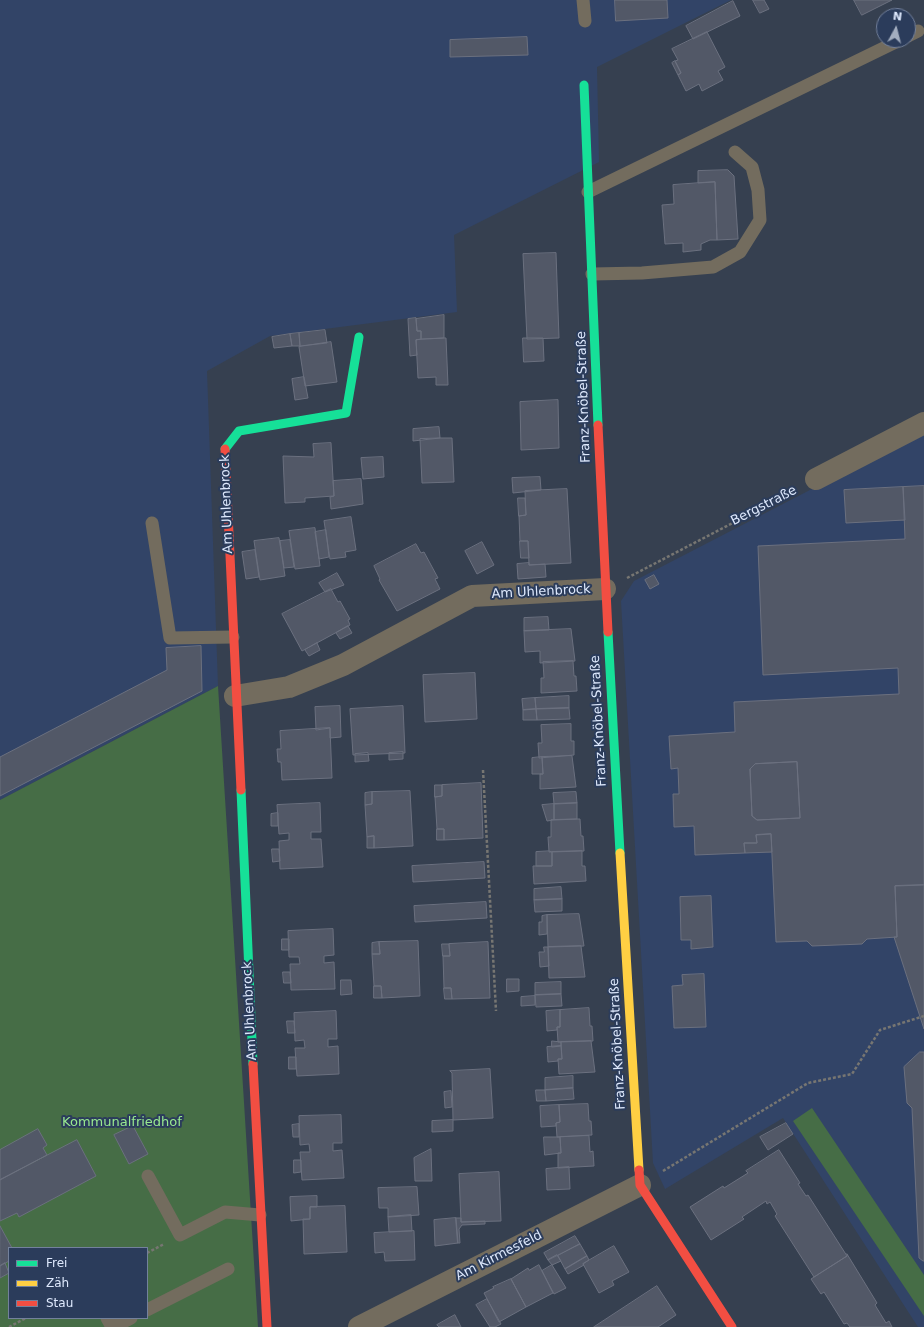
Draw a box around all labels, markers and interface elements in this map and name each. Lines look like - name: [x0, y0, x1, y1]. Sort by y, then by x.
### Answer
- north arrow: [876, 8, 916, 48]
- text: N: [892, 10, 903, 24]
- street label: Franz-Knöbel-Straße: [574, 331, 594, 463]
- street label: Am Uhlenbrock: [217, 454, 237, 554]
- street label: Bergstraße: [729, 483, 799, 529]
- street label: Am Uhlenbrock: [491, 582, 591, 602]
- street label: Franz-Knöbel-Straße: [588, 655, 610, 787]
- street label: Am Uhlenbrock: [240, 961, 260, 1061]
- street label: Franz-Knöbel-Straße: [607, 978, 629, 1110]
- park label: Kommunalfriedhof: [62, 1115, 182, 1131]
- street label: Am Kirmesfeld: [453, 1228, 545, 1284]
- legend: [8, 1247, 148, 1319]
- text: Frei: [46, 1256, 67, 1270]
- text: Zäh: [46, 1276, 69, 1290]
- text: Stau: [46, 1296, 73, 1310]

